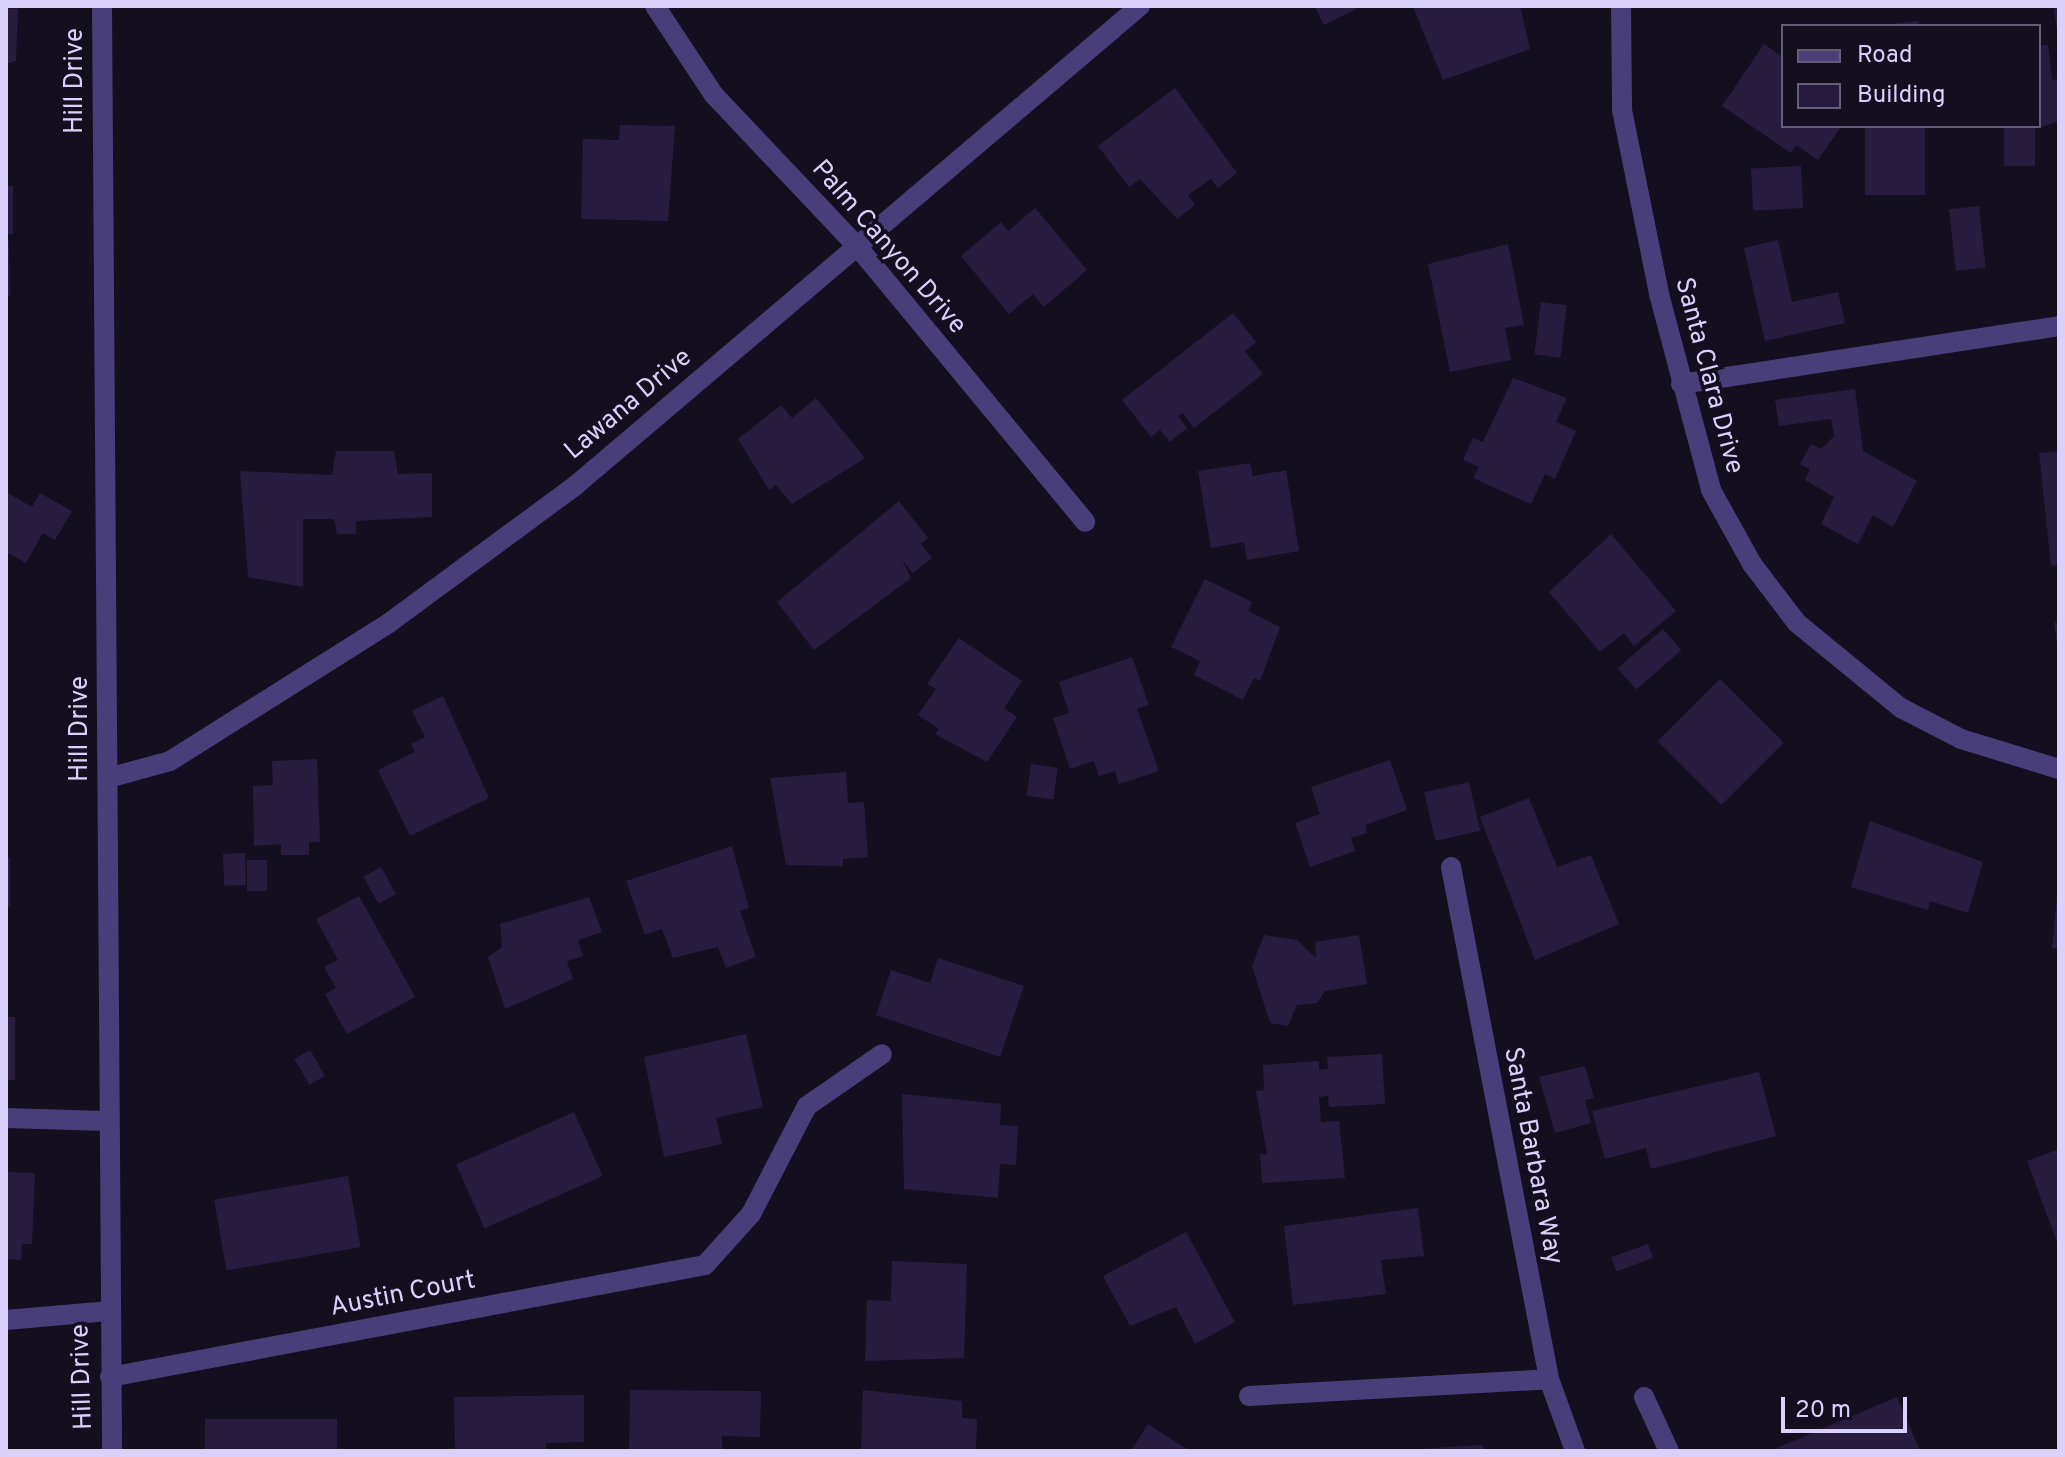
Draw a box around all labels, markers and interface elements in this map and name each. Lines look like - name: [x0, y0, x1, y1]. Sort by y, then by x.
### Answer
- legend: [1781, 24, 2041, 128]
- street label: Hill Drive: [60, 28, 92, 134]
- text: Road: [1857, 41, 1913, 71]
- text: Building: [1857, 81, 1946, 111]
- street label: Palm Canyon Drive: [804, 155, 972, 341]
- street label: Santa Clara Drive: [1667, 274, 1749, 478]
- street label: Lawana Drive: [559, 343, 699, 467]
- street label: Hill Drive: [65, 676, 97, 782]
- street label: Santa Barbara Way: [1496, 1044, 1568, 1268]
- street label: Austin Court: [328, 1266, 478, 1324]
- street label: Hill Drive: [66, 1323, 100, 1431]
- scale bar: [1785, 1381, 1911, 1431]
- text: 20 m: [1795, 1396, 1851, 1426]

